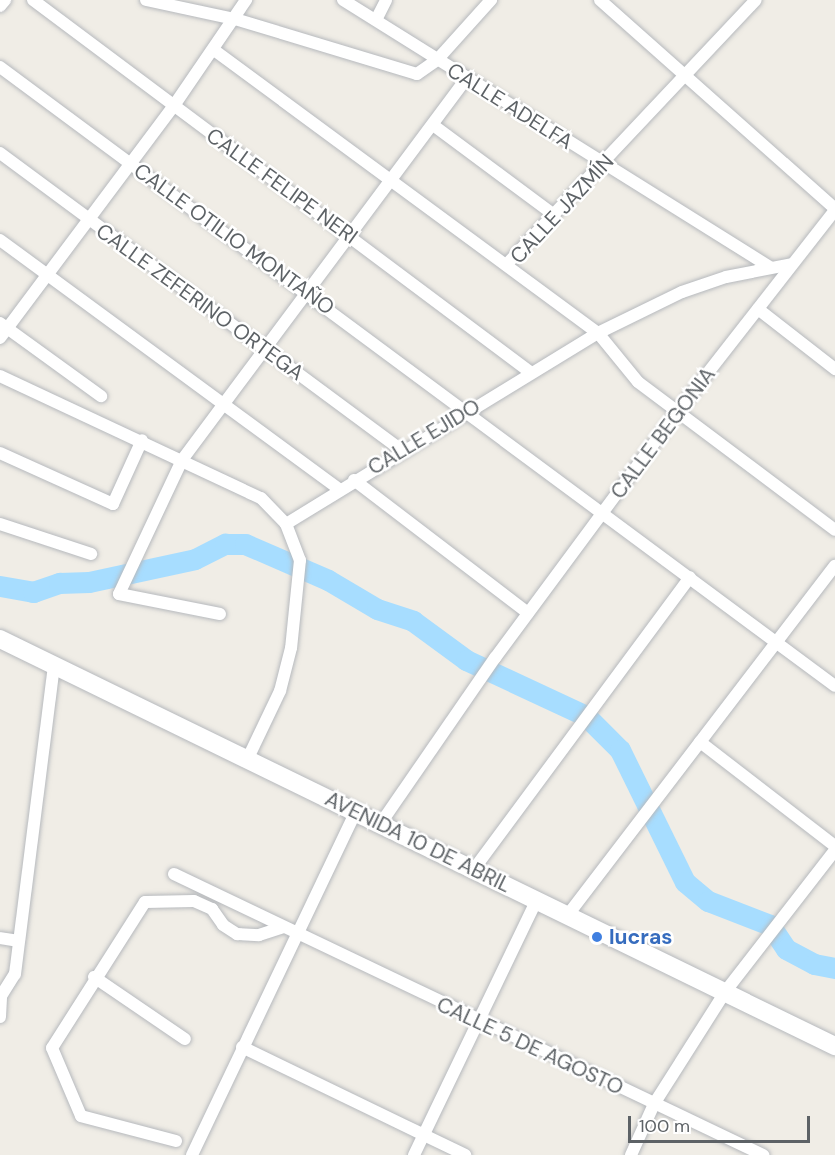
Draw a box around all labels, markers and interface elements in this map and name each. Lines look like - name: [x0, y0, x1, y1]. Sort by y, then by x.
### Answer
- street label: CALLE ADELFA: [443, 57, 577, 155]
- street label: CALLE FELIPE NERI: [201, 123, 363, 249]
- street label: CALLE JAZMÍN: [505, 149, 619, 269]
- street label: CALLE OTILIO MONTAÑO: [129, 158, 339, 320]
- street label: CALLE ZEFERINO ORTEGA: [91, 218, 309, 386]
- street label: CALLE BEGONIA: [605, 362, 721, 504]
- street label: CALLE EJIDO: [363, 394, 485, 480]
- street label: AVENIDA 10 DE ABRIL: [321, 786, 515, 898]
- place label: lucras: [609, 924, 672, 950]
- marker: lucras: [590, 930, 604, 944]
- street label: CALLE 5 DE AGOSTO: [433, 992, 627, 1100]
- scale bar: [631, 1104, 812, 1142]
- text: 100 m: [639, 1114, 690, 1138]

